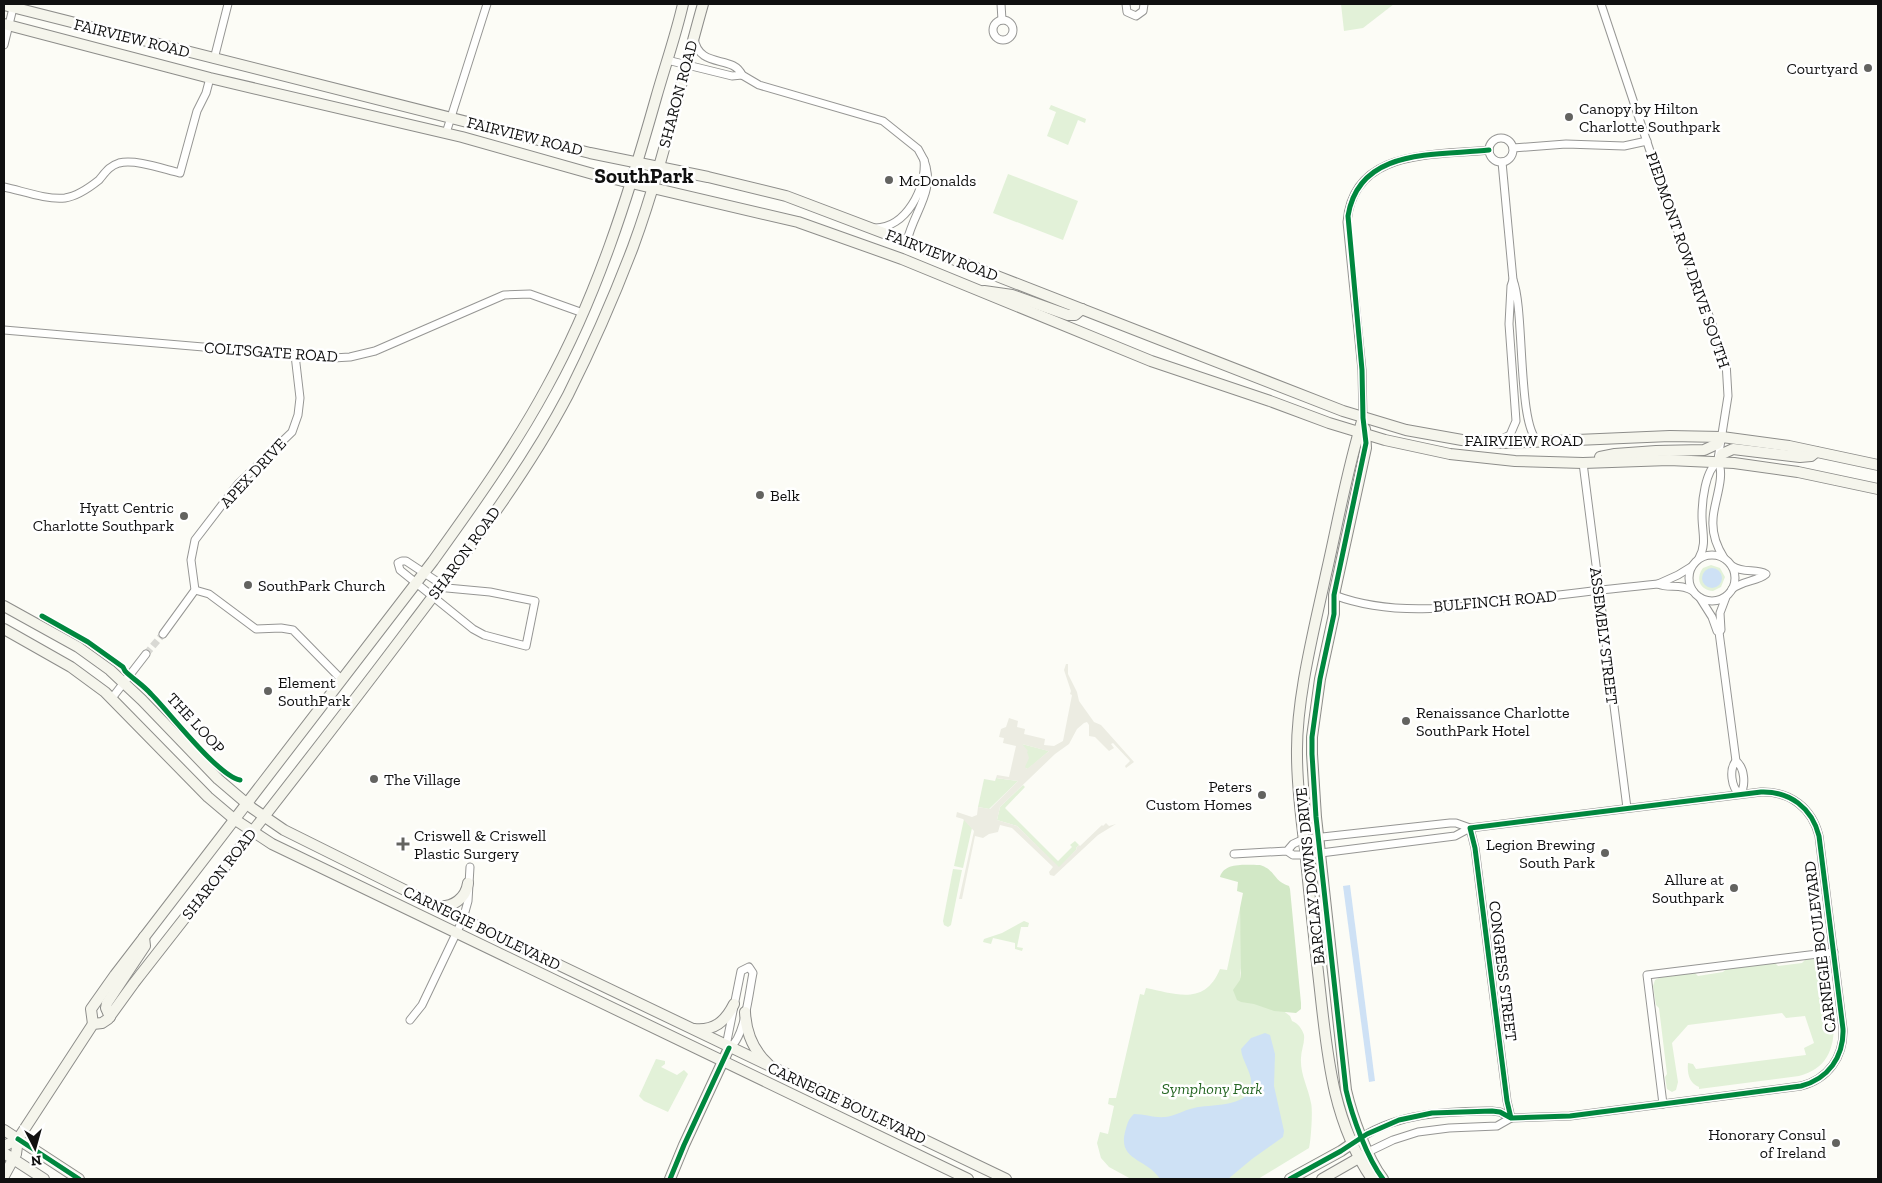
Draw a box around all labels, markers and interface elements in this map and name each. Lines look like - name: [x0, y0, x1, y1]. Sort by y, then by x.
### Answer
- street label: FAIRVIEW ROAD: [72, 14, 192, 62]
- street label: SHARON ROAD: [655, 38, 701, 150]
- place label: Courtyard: [1786, 59, 1858, 78]
- marker: Courtyard: [1862, 62, 1874, 74]
- place label: Canopy by Hilton Charlotte Southpark: [1579, 99, 1721, 136]
- marker: Canopy by Hilton Charlotte Southpark: [1563, 111, 1575, 123]
- street label: FAIRVIEW ROAD: [465, 112, 585, 160]
- street label: PIEDMONT ROW DRIVE SOUTH: [1642, 149, 1734, 371]
- district label: SouthPark: [594, 163, 694, 188]
- place label: McDonalds: [899, 171, 976, 190]
- marker: McDonalds: [883, 174, 895, 186]
- street label: FAIRVIEW ROAD: [883, 225, 1001, 285]
- street label: COLTSGATE ROAD: [203, 338, 339, 366]
- street label: FAIRVIEW ROAD: [1465, 431, 1583, 450]
- street label: APEX DRIVE: [216, 434, 290, 512]
- place label: Belk: [770, 486, 800, 505]
- marker: Belk: [754, 489, 766, 501]
- place label: Hyatt Centric Charlotte Southpark: [33, 498, 175, 535]
- street label: SHARON ROAD: [424, 503, 504, 603]
- marker: Hyatt Centric Charlotte Southpark: [178, 510, 190, 522]
- street label: ASSEMBLY STREET: [1586, 566, 1622, 706]
- place label: SouthPark Church: [258, 576, 385, 595]
- marker: SouthPark Church: [242, 579, 254, 591]
- street label: BULFINCH ROAD: [1432, 586, 1558, 616]
- place label: Element SouthPark: [278, 673, 351, 710]
- marker: Element SouthPark: [262, 685, 274, 697]
- street label: THE LOOP: [163, 689, 229, 757]
- place label: Renaissance Charlotte SouthPark Hotel: [1416, 703, 1570, 740]
- marker: Renaissance Charlotte SouthPark Hotel: [1400, 715, 1412, 727]
- place label: The Village: [384, 770, 461, 789]
- marker: The Village: [368, 773, 380, 785]
- place label: Peters Custom Homes: [1146, 777, 1252, 814]
- street label: BARCLAY DOWNS DRIVE: [1291, 786, 1329, 966]
- marker: Peters Custom Homes: [1256, 789, 1268, 801]
- street label: SHARON ROAD: [178, 825, 260, 923]
- place label: Criswell & Criswell Plastic Surgery: [414, 826, 546, 863]
- place label: Legion Brewing South Park: [1486, 835, 1596, 872]
- marker: Criswell & Criswell Plastic Surgery: [396, 837, 410, 851]
- marker: Legion Brewing South Park: [1599, 847, 1611, 859]
- street label: CARNEGIE BOULEVARD: [1800, 860, 1840, 1034]
- place label: Allure at Southpark: [1652, 870, 1725, 907]
- street label: CARNEGIE BOULEVARD: [400, 882, 564, 974]
- marker: Allure at Southpark: [1728, 882, 1740, 894]
- street label: CONGRESS STREET: [1485, 900, 1521, 1042]
- street label: CARNEGIE BOULEVARD: [765, 1058, 929, 1148]
- park label: Symphony Park: [1162, 1079, 1262, 1098]
- north arrow: [10, 1123, 60, 1173]
- place label: Honorary Consul of Ireland: [1708, 1125, 1826, 1162]
- marker: Honorary Consul of Ireland: [1830, 1137, 1842, 1149]
- text: N: [30, 1151, 42, 1169]

